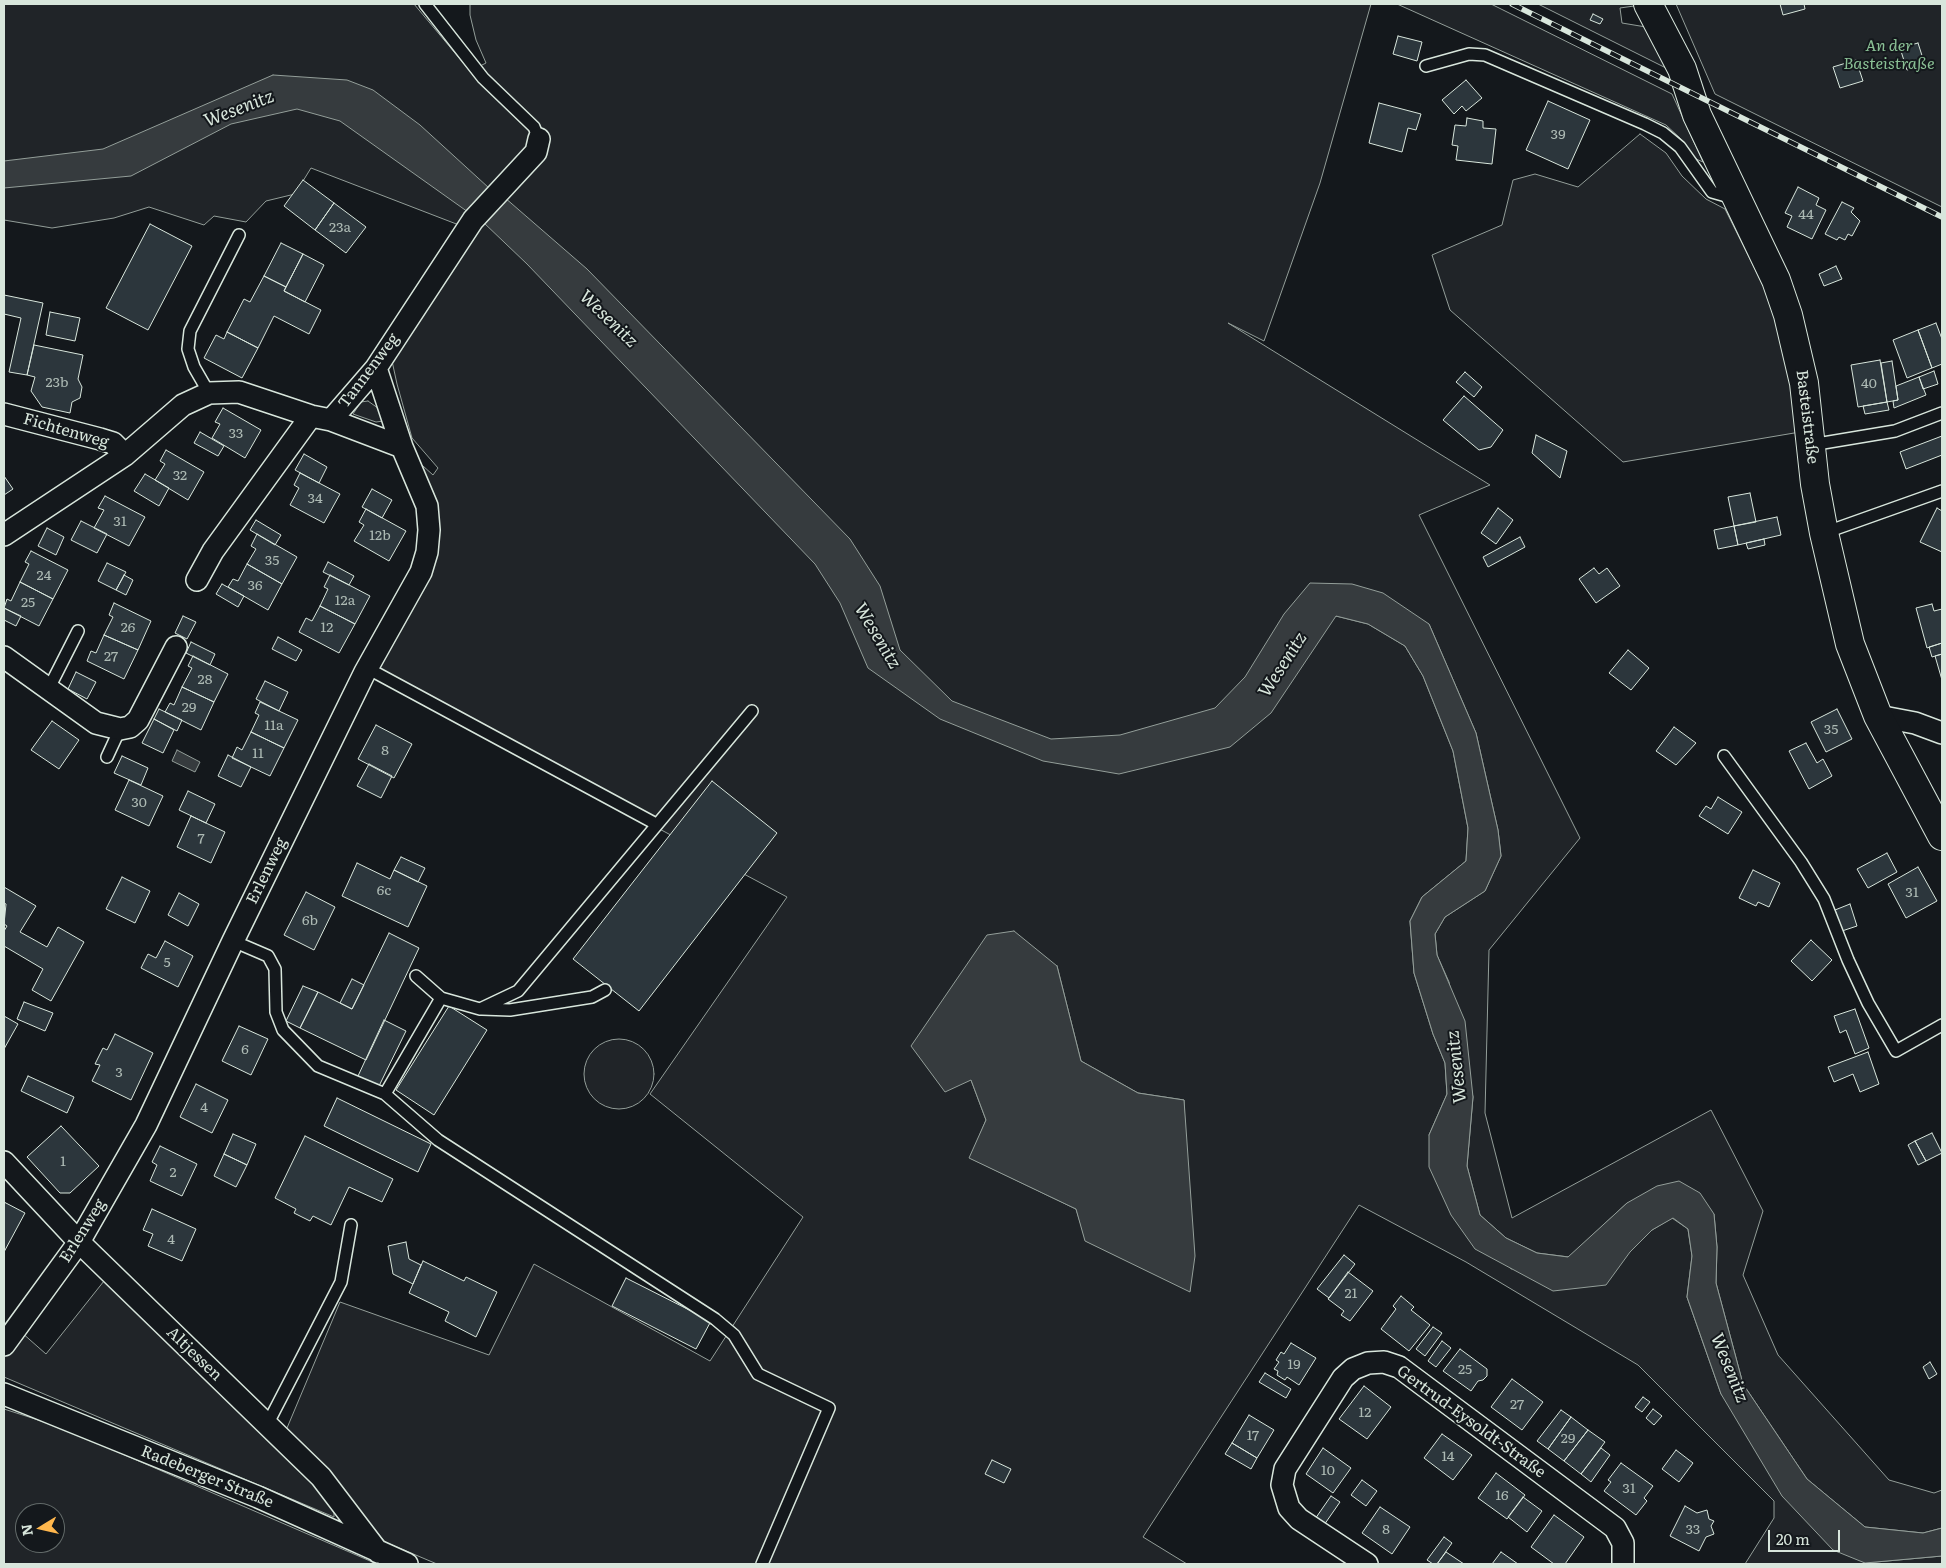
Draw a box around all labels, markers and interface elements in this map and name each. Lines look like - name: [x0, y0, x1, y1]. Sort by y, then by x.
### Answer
- park label: An der Basteistraße: [1843, 36, 1935, 74]
- water label: Wesenitz: [201, 86, 277, 132]
- house number: 39: [1551, 127, 1565, 143]
- house number: 44: [1798, 207, 1814, 223]
- house number: 23a: [329, 220, 351, 236]
- water label: Wesenitz: [574, 286, 642, 352]
- street label: Tannenweg: [335, 330, 403, 412]
- street label: Basteistraße: [1792, 369, 1822, 465]
- house number: 23b: [45, 375, 69, 391]
- house number: 40: [1861, 376, 1877, 392]
- street label: Fichtenweg: [21, 410, 111, 452]
- house number: 33: [229, 426, 243, 442]
- house number: 32: [173, 468, 187, 484]
- house number: 34: [307, 491, 323, 507]
- house number: 31: [113, 514, 127, 530]
- house number: 12b: [369, 528, 391, 544]
- house number: 35: [265, 553, 279, 569]
- house number: 24: [37, 568, 51, 584]
- house number: 36: [247, 578, 263, 594]
- house number: 12a: [335, 593, 355, 609]
- house number: 25: [21, 595, 35, 611]
- water label: Wesenitz: [849, 599, 905, 673]
- house number: 26: [121, 620, 135, 636]
- house number: 12: [321, 620, 333, 636]
- water label: Wesenitz: [1254, 629, 1312, 701]
- house number: 27: [104, 649, 118, 665]
- house number: 28: [198, 672, 212, 688]
- house number: 29: [182, 700, 196, 716]
- house number: 11a: [265, 718, 283, 734]
- house number: 35: [1824, 722, 1838, 738]
- house number: 8: [381, 743, 389, 759]
- house number: 11: [252, 746, 264, 762]
- house number: 30: [131, 795, 147, 811]
- house number: 7: [197, 831, 205, 847]
- street label: Erlenweg: [243, 835, 291, 907]
- house number: 6c: [377, 883, 391, 899]
- house number: 31: [1905, 885, 1919, 901]
- house number: 6b: [302, 913, 318, 929]
- house number: 5: [163, 955, 171, 971]
- water label: Wesenitz: [1442, 1030, 1472, 1104]
- house number: 6: [241, 1042, 249, 1058]
- house number: 3: [115, 1065, 123, 1081]
- house number: 4: [200, 1100, 208, 1116]
- house number: 1: [60, 1154, 66, 1170]
- house number: 2: [169, 1165, 177, 1181]
- street label: Erlenweg: [56, 1196, 110, 1266]
- house number: 4: [167, 1232, 175, 1248]
- house number: 21: [1345, 1286, 1357, 1302]
- street label: Altjessen: [162, 1323, 226, 1385]
- water label: Wesenitz: [1705, 1330, 1753, 1406]
- house number: 19: [1287, 1357, 1301, 1373]
- street label: Gertrud-Eysoldt-Straße: [1393, 1362, 1549, 1482]
- house number: 25: [1458, 1362, 1472, 1378]
- house number: 27: [1510, 1397, 1524, 1413]
- house number: 12: [1359, 1405, 1371, 1421]
- house number: 17: [1247, 1428, 1259, 1444]
- house number: 29: [1561, 1431, 1575, 1447]
- street label: Radeberger Straße: [138, 1442, 276, 1512]
- house number: 14: [1442, 1449, 1454, 1465]
- house number: 10: [1321, 1463, 1335, 1479]
- house number: 31: [1622, 1481, 1636, 1497]
- house number: 16: [1495, 1488, 1509, 1504]
- north arrow: [15, 1503, 65, 1553]
- scale bar: [1771, 1520, 1844, 1552]
- house number: 8: [1382, 1522, 1390, 1538]
- house number: 33: [1686, 1522, 1700, 1538]
- text: N: [15, 1523, 37, 1538]
- text: 20 m: [1776, 1527, 1810, 1550]

